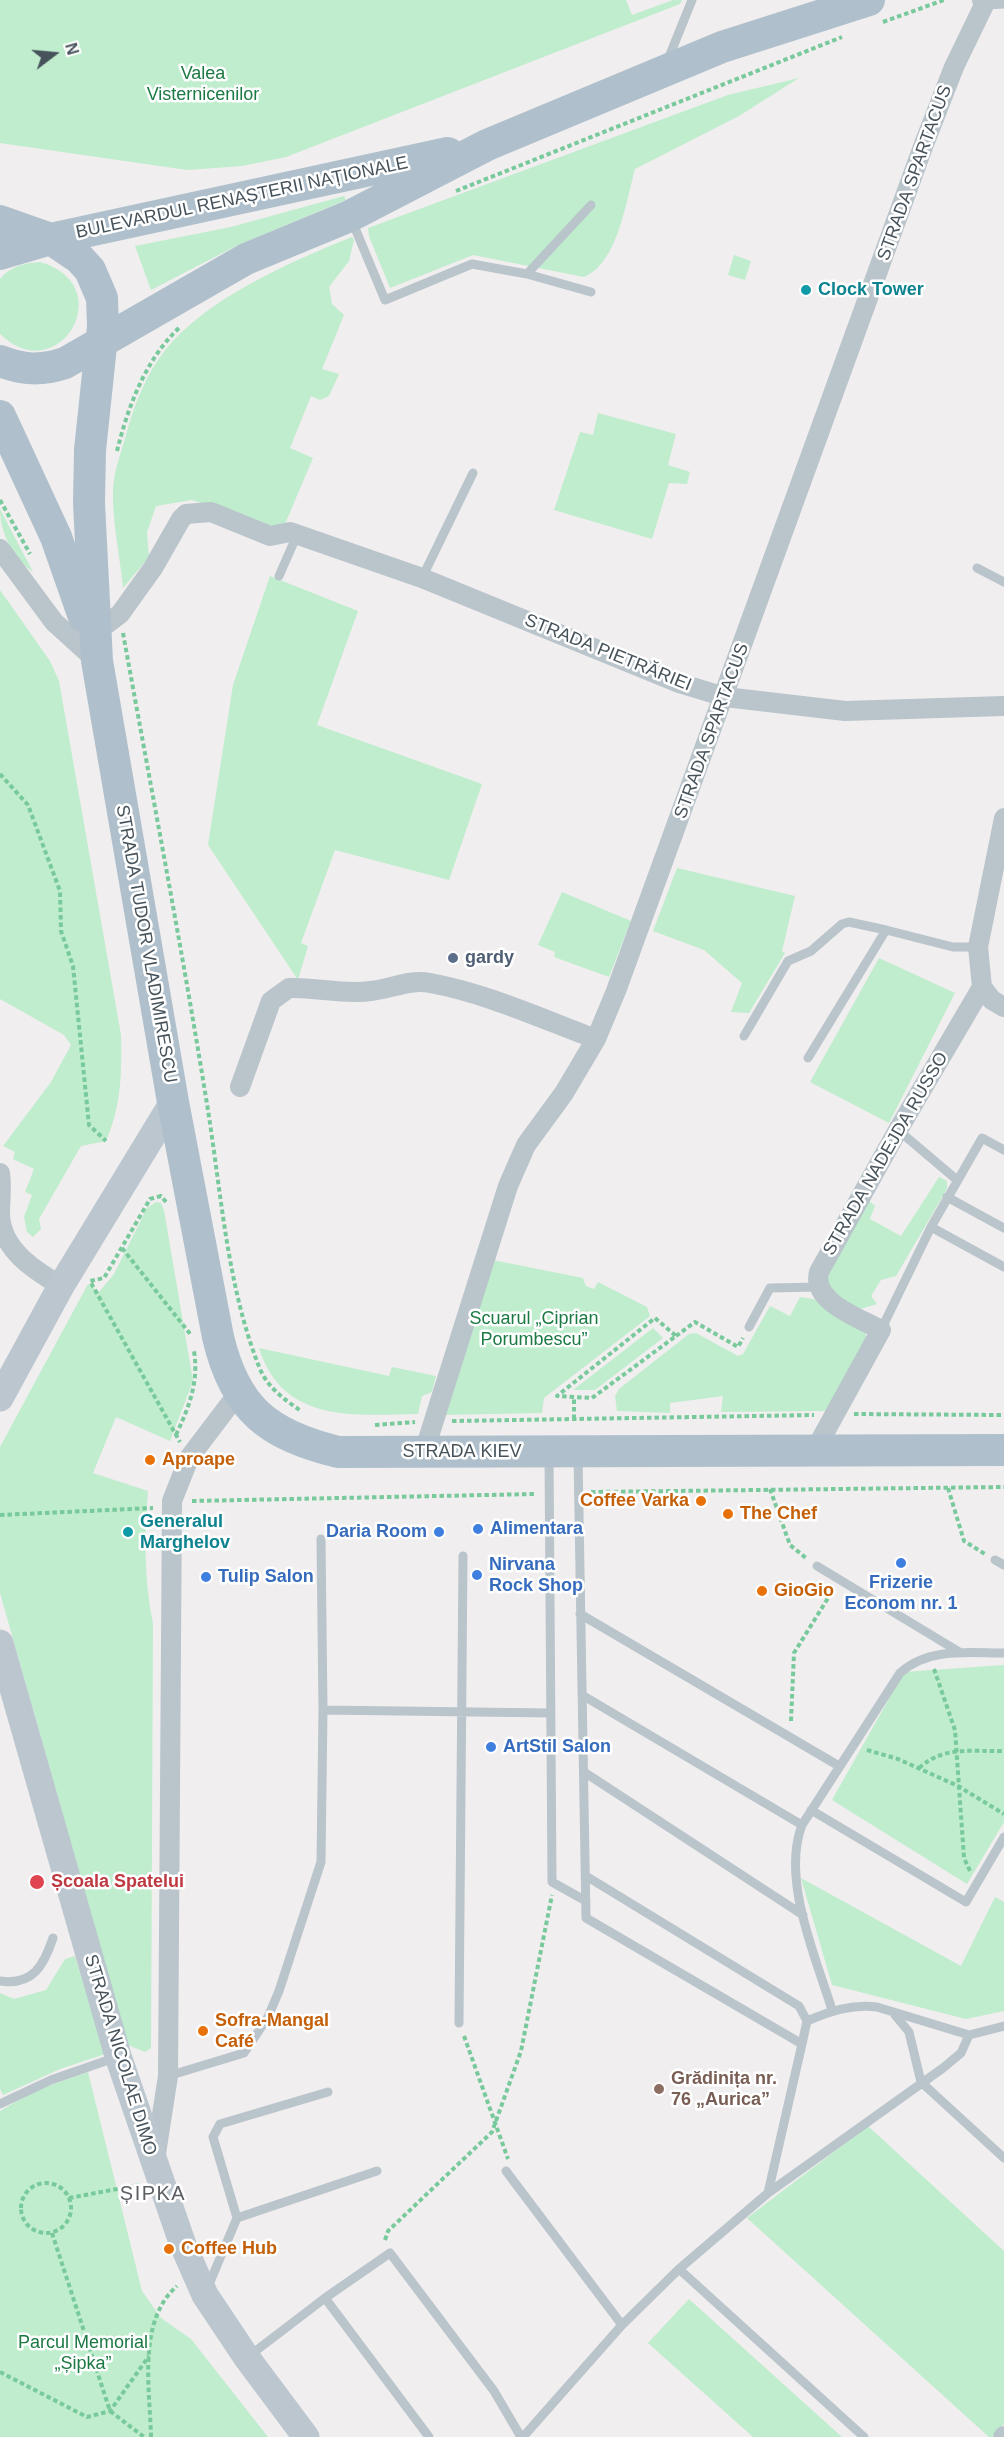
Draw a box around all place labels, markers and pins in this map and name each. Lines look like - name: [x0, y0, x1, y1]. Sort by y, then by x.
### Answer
- place label: Clock Tower: [818, 279, 924, 301]
- marker: Clock Tower: [799, 283, 813, 297]
- place label: gardy: [465, 947, 514, 969]
- marker: gardy: [446, 951, 460, 965]
- place label: Aproape: [162, 1449, 235, 1471]
- marker: Aproape: [143, 1453, 157, 1467]
- place label: Coffee Varka: [580, 1490, 689, 1512]
- marker: Coffee Varka: [694, 1494, 708, 1508]
- place label: The Chef: [740, 1503, 817, 1525]
- marker: The Chef: [721, 1507, 735, 1521]
- place label: Generalul Marghelov: [140, 1511, 230, 1553]
- place label: Alimentara: [490, 1518, 583, 1540]
- place label: Daria Room: [326, 1521, 427, 1543]
- marker: Alimentara: [471, 1522, 485, 1536]
- marker: Generalul Marghelov: [121, 1525, 135, 1539]
- marker: Daria Room: [432, 1525, 446, 1539]
- place label: Nirvana Rock Shop: [489, 1554, 583, 1596]
- marker: Frizerie Econom nr. 1: [894, 1556, 908, 1570]
- place label: Tulip Salon: [218, 1566, 314, 1588]
- marker: Nirvana Rock Shop: [470, 1568, 484, 1582]
- marker: Tulip Salon: [199, 1570, 213, 1584]
- place label: Frizerie Econom nr. 1: [844, 1572, 958, 1614]
- place label: GioGio: [774, 1580, 834, 1602]
- marker: GioGio: [755, 1584, 769, 1598]
- place label: ArtStil Salon: [503, 1736, 611, 1758]
- marker: ArtStil Salon: [484, 1740, 498, 1754]
- place label: Școala Spatelui: [51, 1871, 184, 1893]
- marker: Școala Spatelui: [28, 1873, 46, 1891]
- place label: Sofra-Mangal Café: [215, 2010, 329, 2052]
- marker: Sofra-Mangal Café: [196, 2024, 210, 2038]
- place label: Grădinița nr. 76 „Aurica”: [671, 2068, 777, 2110]
- marker: Grădinița nr. 76 „Aurica”: [652, 2082, 666, 2096]
- place label: Coffee Hub: [181, 2238, 277, 2260]
- marker: Coffee Hub: [162, 2242, 176, 2256]

